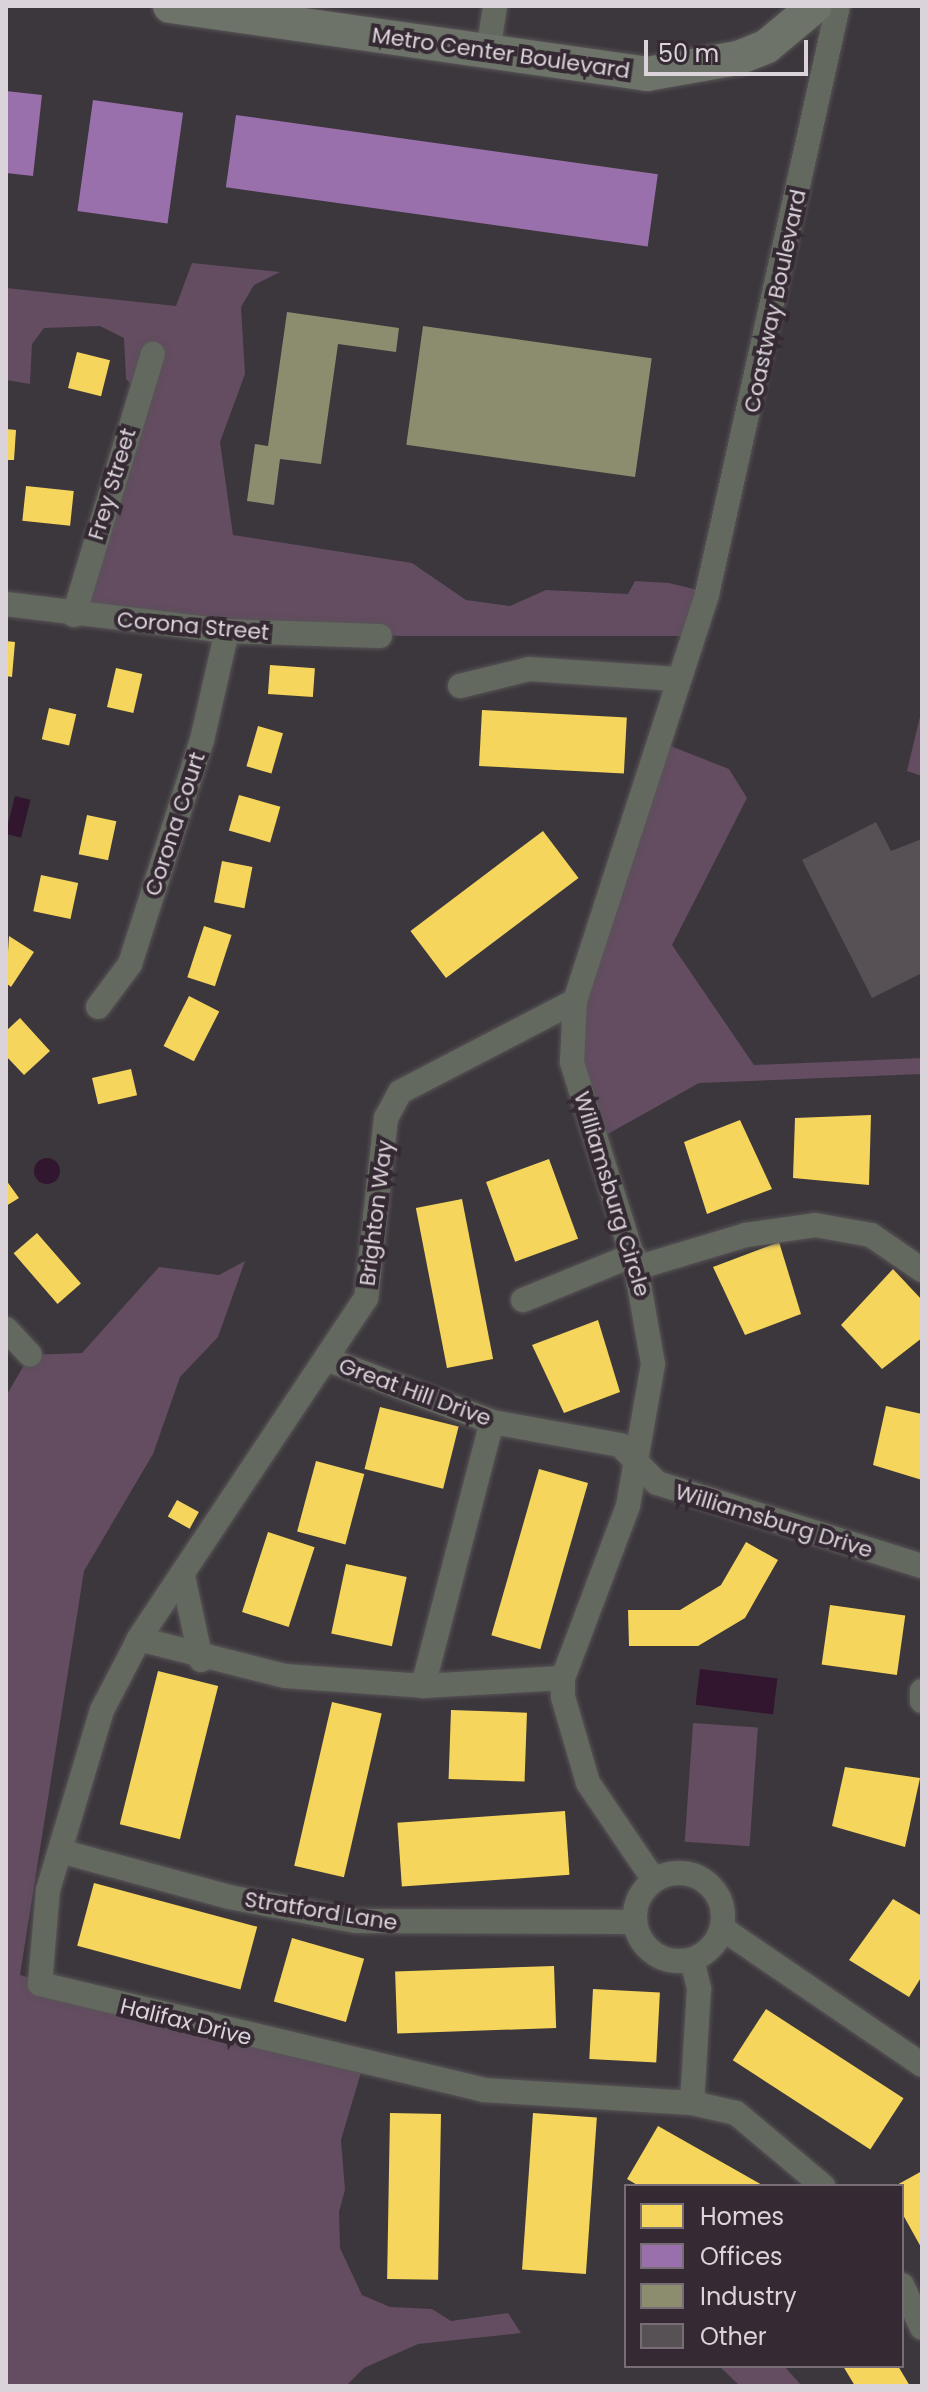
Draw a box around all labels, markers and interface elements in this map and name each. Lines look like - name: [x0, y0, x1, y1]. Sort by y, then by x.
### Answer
- street label: Metro Center Boulevard: [370, 22, 632, 84]
- scale bar: [648, 24, 812, 74]
- text: 50 m: [658, 37, 719, 70]
- street label: Coastway Boulevard: [738, 187, 812, 415]
- street label: Frey Street: [82, 425, 142, 543]
- street label: Corona Street: [116, 606, 270, 646]
- street label: Corona Court: [139, 749, 211, 899]
- street label: Williamsburg Circle: [568, 1088, 656, 1300]
- street label: Brighton Way: [354, 1139, 398, 1287]
- street label: Great Hill Drive: [335, 1352, 495, 1432]
- street label: Williamsburg Drive: [672, 1478, 876, 1564]
- street label: Stratford Lane: [243, 1886, 399, 1936]
- street label: Halifax Drive: [118, 1993, 254, 2051]
- legend: [624, 2184, 904, 2368]
- text: Homes: [700, 2200, 784, 2233]
- text: Offices: [700, 2240, 783, 2273]
- text: Industry: [700, 2280, 797, 2313]
- text: Other: [700, 2320, 767, 2353]

